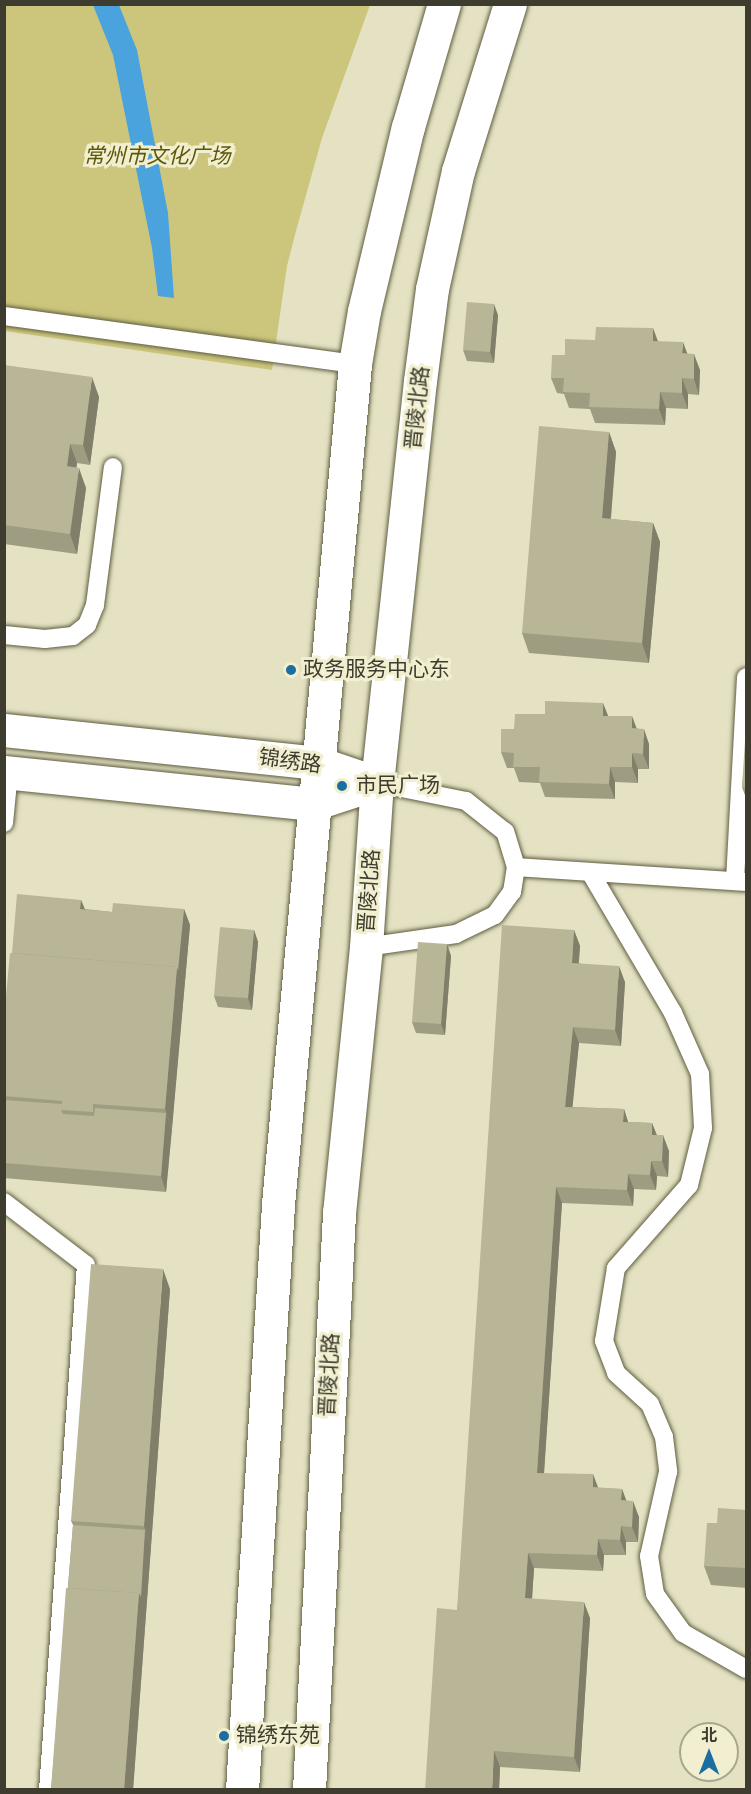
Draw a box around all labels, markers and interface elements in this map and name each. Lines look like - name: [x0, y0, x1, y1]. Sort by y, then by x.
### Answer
- park label: 常州市文化广场: [84, 144, 230, 170]
- street label: 晋陵北路: [401, 365, 435, 451]
- place label: 政务服务中心东: [303, 657, 450, 683]
- marker: 政务服务中心东: [284, 663, 298, 677]
- street label: 锦绣路: [257, 745, 323, 779]
- place label: 市民广场: [356, 773, 440, 799]
- marker: 市民广场: [333, 777, 351, 795]
- street label: 晋陵北路: [355, 848, 385, 934]
- street label: 晋陵北路: [315, 1332, 345, 1418]
- north arrow: [679, 1722, 739, 1782]
- place label: 锦绣东苑: [236, 1723, 320, 1749]
- text: 北: [701, 1724, 717, 1748]
- marker: 锦绣东苑: [217, 1729, 231, 1743]

